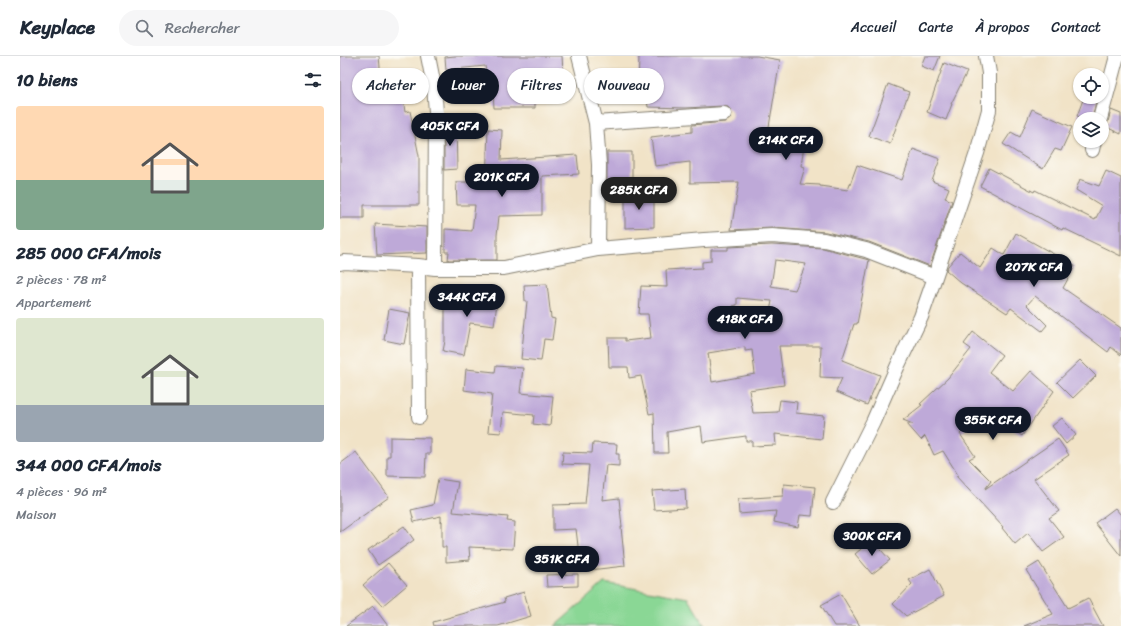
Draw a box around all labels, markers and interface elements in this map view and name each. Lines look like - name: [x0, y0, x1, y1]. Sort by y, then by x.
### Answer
- search box: [119, 10, 399, 46]
- text: Keyplace: [20, 11, 95, 44]
- text: Rechercher: [165, 15, 240, 41]
- text: Accueil: [851, 15, 897, 40]
- text: Carte: [919, 15, 953, 40]
- text: À propos: [975, 15, 1029, 40]
- text: Contact: [1051, 15, 1101, 40]
- icon: search: [133, 17, 155, 39]
- text: 10 biens: [16, 65, 77, 95]
- chip: Acheter: [352, 68, 429, 104]
- chip: Louer: [437, 68, 499, 104]
- chip: Filtres: [507, 68, 576, 104]
- chip: Nouveau: [584, 68, 664, 104]
- map controls: [1073, 68, 1109, 148]
- button: locate: [1073, 68, 1109, 104]
- icon: filters: [302, 69, 324, 91]
- button: layers: [1073, 112, 1109, 148]
- pin: 405K CFA: [409, 113, 491, 147]
- text: 405K CFA: [420, 114, 480, 137]
- pin: 214K CFA: [745, 127, 827, 161]
- text: 214K CFA: [758, 128, 814, 151]
- icon: home: [134, 132, 206, 204]
- pin: 201K CFA: [461, 164, 543, 198]
- text: 201K CFA: [474, 165, 530, 188]
- pin: 285K CFA: [598, 177, 680, 211]
- text: 285K CFA: [610, 178, 668, 201]
- text: 285 000 CFA/mois: [16, 238, 161, 268]
- pin: 207K CFA: [993, 254, 1075, 288]
- text: 207K CFA: [1005, 255, 1063, 278]
- text: 2 pièces · 78 m²: [16, 268, 107, 291]
- pin: 344K CFA: [426, 284, 508, 318]
- text: 344K CFA: [438, 285, 496, 308]
- text: Appartement: [16, 291, 91, 314]
- pin: 418K CFA: [704, 306, 786, 340]
- text: 418K CFA: [717, 307, 773, 330]
- icon: home: [134, 344, 206, 416]
- pin: 355K CFA: [952, 407, 1034, 441]
- text: 355K CFA: [964, 408, 1022, 431]
- text: 344 000 CFA/mois: [16, 450, 161, 480]
- text: 4 pièces · 96 m²: [16, 480, 107, 503]
- text: Maison: [16, 503, 56, 526]
- pin: 300K CFA: [831, 523, 913, 557]
- text: 300K CFA: [843, 524, 901, 547]
- pin: 351K CFA: [521, 546, 603, 580]
- text: 351K CFA: [534, 547, 590, 570]

